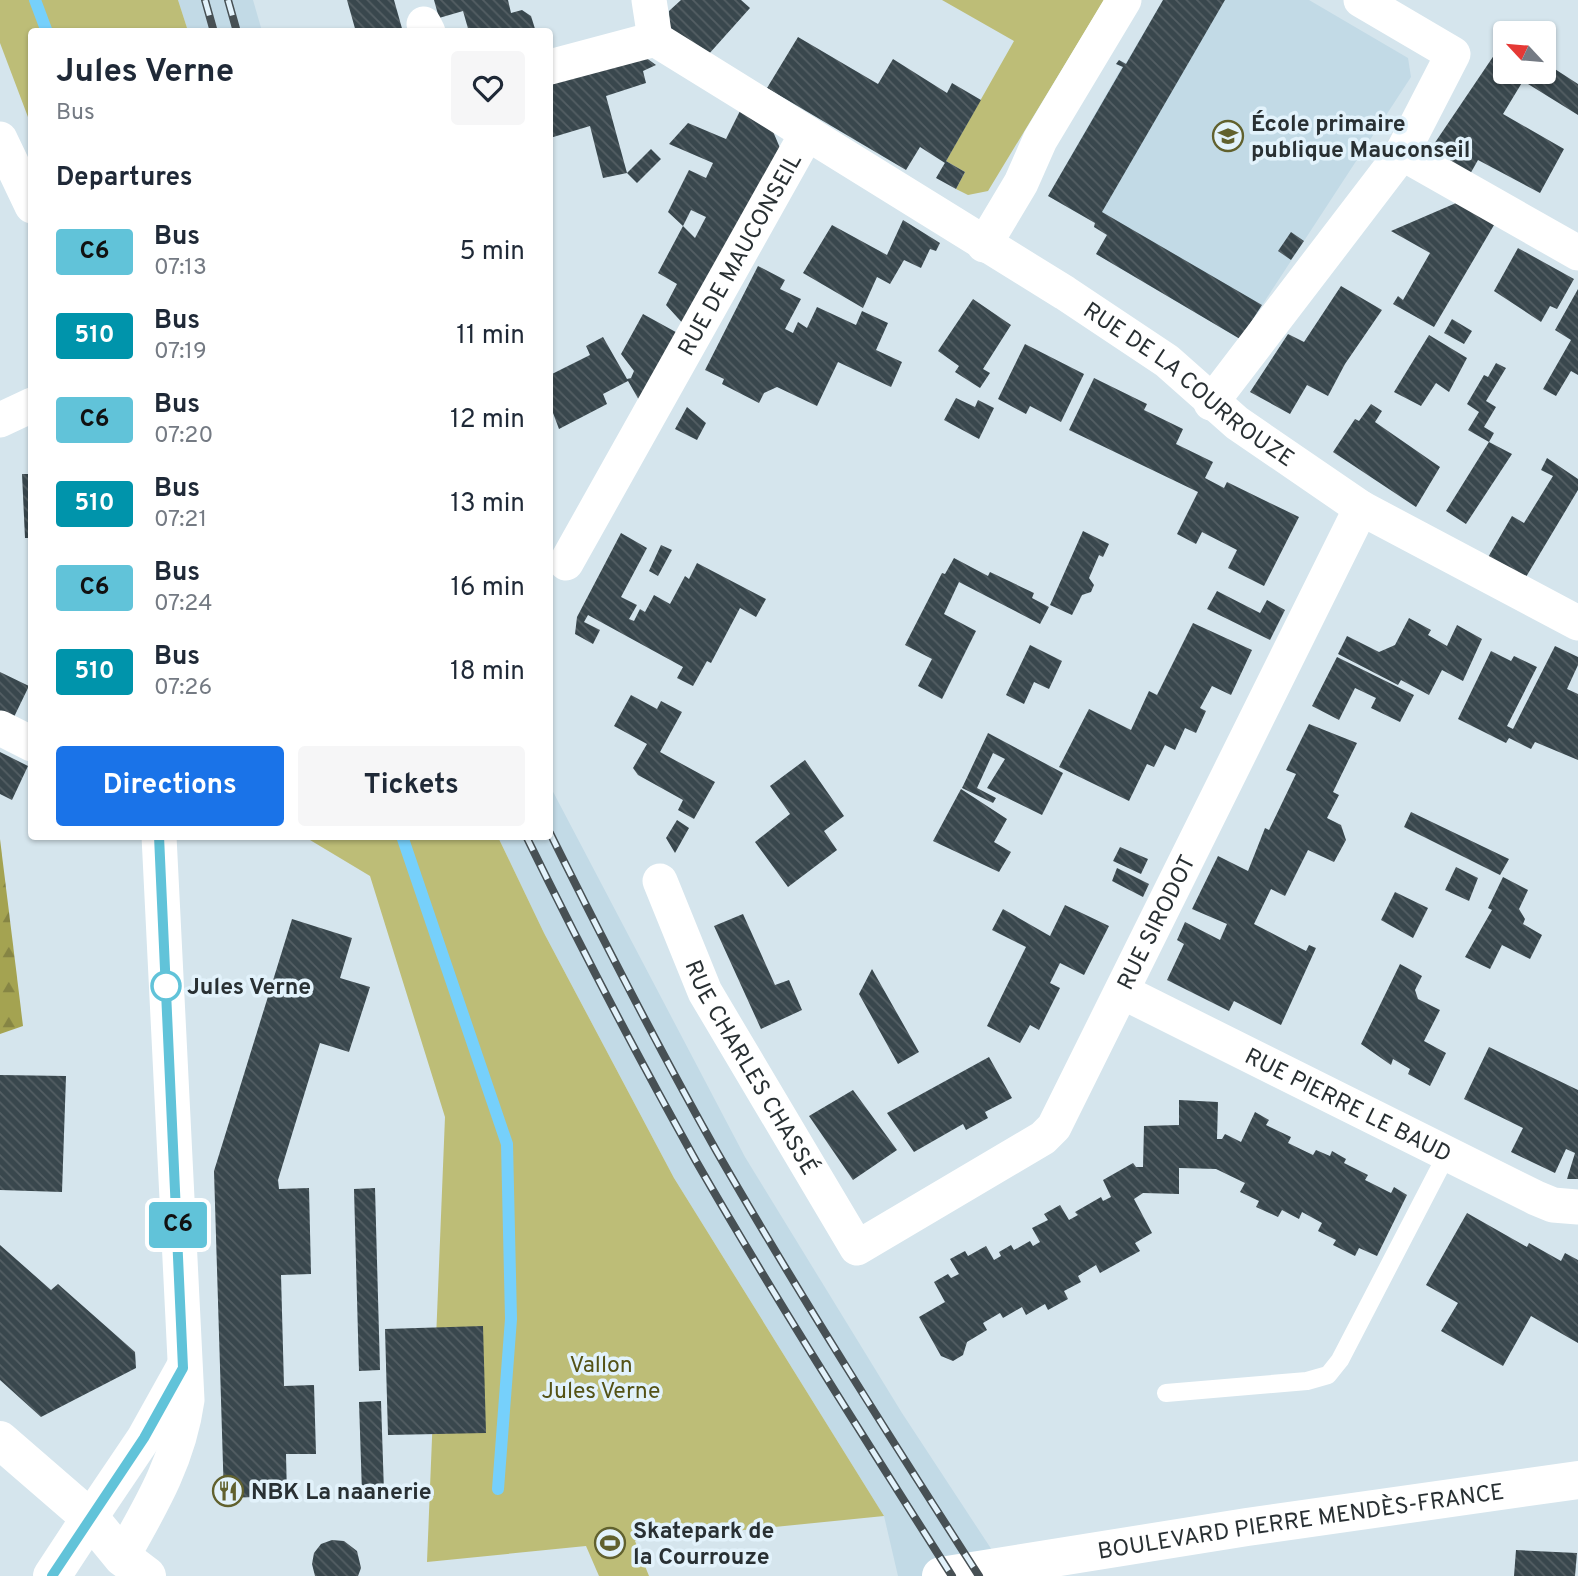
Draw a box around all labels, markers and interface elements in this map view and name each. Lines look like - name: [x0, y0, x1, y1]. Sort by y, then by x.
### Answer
- north arrow: [1493, 21, 1556, 84]
- map controls: [1493, 21, 1556, 84]
- button: heart: [451, 51, 525, 125]
- text: Jules Verne: [56, 52, 234, 94]
- text: Bus: [56, 99, 95, 128]
- place label: École primaire publique Mauconseil: [1251, 110, 1470, 166]
- school or university icon: École primaire publique Mauconseil: [1211, 119, 1245, 153]
- street label: RUE DE MAUCONSEIL: [673, 149, 810, 362]
- text: Departures: [56, 162, 193, 195]
- text: Bus: [154, 221, 200, 254]
- text: 5 min: [459, 236, 525, 269]
- text: C6: [79, 237, 110, 267]
- text: 07:13: [154, 254, 207, 283]
- street label: RUE DE LA COURROUZE: [1077, 297, 1299, 475]
- text: Bus: [154, 305, 200, 338]
- text: 11 min: [456, 320, 525, 353]
- text: 510: [74, 321, 115, 351]
- text: 07:19: [154, 338, 207, 367]
- text: Bus: [154, 389, 200, 422]
- text: 12 min: [450, 404, 525, 437]
- text: C6: [79, 405, 110, 435]
- text: 07:20: [154, 422, 213, 451]
- text: Bus: [154, 473, 200, 506]
- text: 13 min: [450, 488, 525, 521]
- text: 510: [74, 489, 115, 519]
- text: 07:21: [154, 506, 207, 535]
- text: Bus: [154, 557, 200, 590]
- text: 16 min: [450, 572, 525, 605]
- text: C6: [79, 573, 110, 603]
- text: 07:24: [154, 590, 212, 619]
- text: Bus: [154, 641, 200, 674]
- text: 18 min: [450, 656, 525, 689]
- text: 510: [74, 657, 115, 687]
- text: 07:26: [154, 674, 212, 703]
- button: Directions: [56, 746, 284, 826]
- button: Tickets: [298, 746, 525, 826]
- street label: RUE SIRODOT: [1112, 851, 1204, 995]
- street label: RUE CHARLES CHASSÉ: [677, 956, 823, 1181]
- marker: Jules Verne: [151, 971, 181, 1001]
- place label: Jules Verne: [187, 974, 311, 1003]
- street label: RUE PIERRE LE BAUD: [1239, 1043, 1456, 1170]
- line badge: C6: [146, 1202, 210, 1248]
- text: C6: [163, 1210, 193, 1240]
- park label: Vallon Jules Verne: [542, 1352, 660, 1407]
- restaurant icon: NBK La naanerie: [211, 1474, 245, 1508]
- place label: NBK La naanerie: [251, 1479, 432, 1508]
- street label: BOULEVARD PIERRE MENDÈS-FRANCE: [1096, 1479, 1506, 1568]
- place label: Skatepark de la Courrouze: [633, 1518, 774, 1573]
- sports icon: Skatepark de la Courrouze: [593, 1526, 627, 1560]

